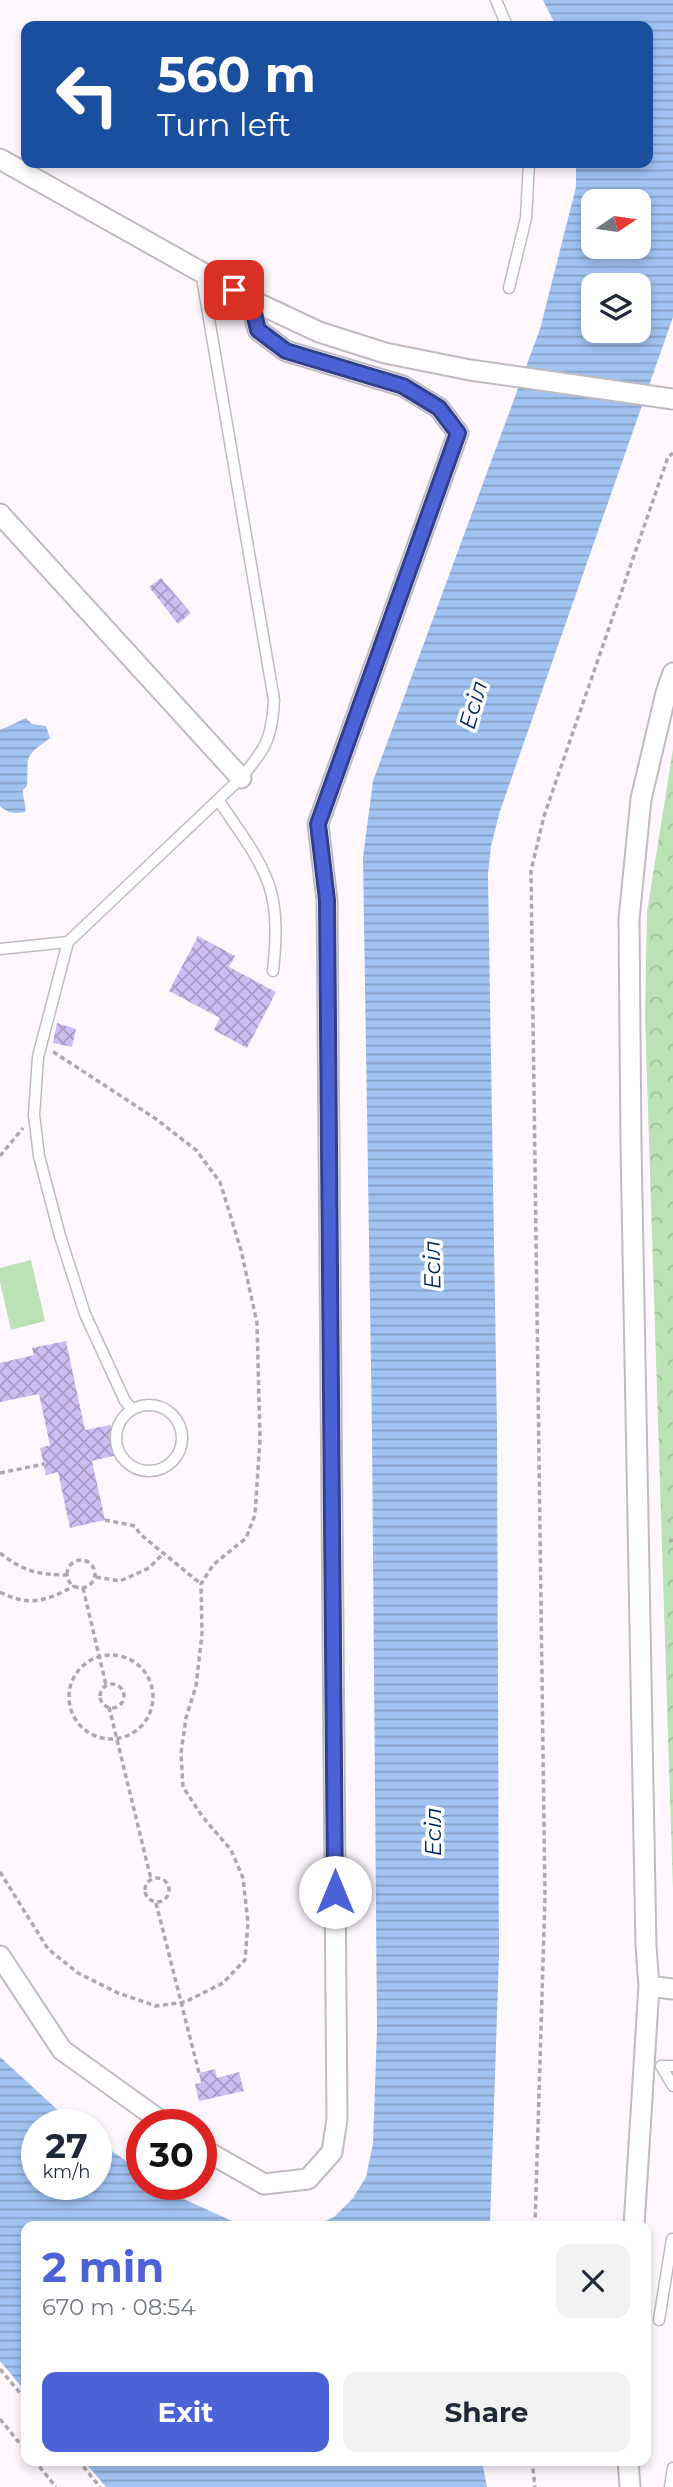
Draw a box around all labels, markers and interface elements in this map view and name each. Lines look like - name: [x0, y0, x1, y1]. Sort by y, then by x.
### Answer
- text: 560 m: [157, 45, 316, 104]
- icon: left: [42, 49, 133, 140]
- text: Turn left: [157, 105, 291, 144]
- north arrow: [581, 189, 651, 259]
- map controls: [581, 189, 651, 343]
- pin: [204, 260, 264, 320]
- icon: arrive: [215, 271, 253, 309]
- button: layers: [581, 273, 651, 343]
- water label: Есіл: [453, 678, 493, 732]
- water label: Есіл: [418, 1240, 446, 1290]
- water label: Есіл: [419, 1807, 447, 1857]
- position arrow: [298, 1855, 372, 1929]
- speed limit sign: 30: [126, 2109, 217, 2200]
- text: 27: [45, 2124, 88, 2167]
- text: km/h: [42, 2161, 91, 2183]
- text: 2 min: [42, 2241, 164, 2293]
- button: close: [556, 2244, 630, 2318]
- text: 670 m · 08:54: [42, 2293, 195, 2321]
- button: Exit: [42, 2372, 329, 2452]
- button: Share: [343, 2372, 630, 2452]

